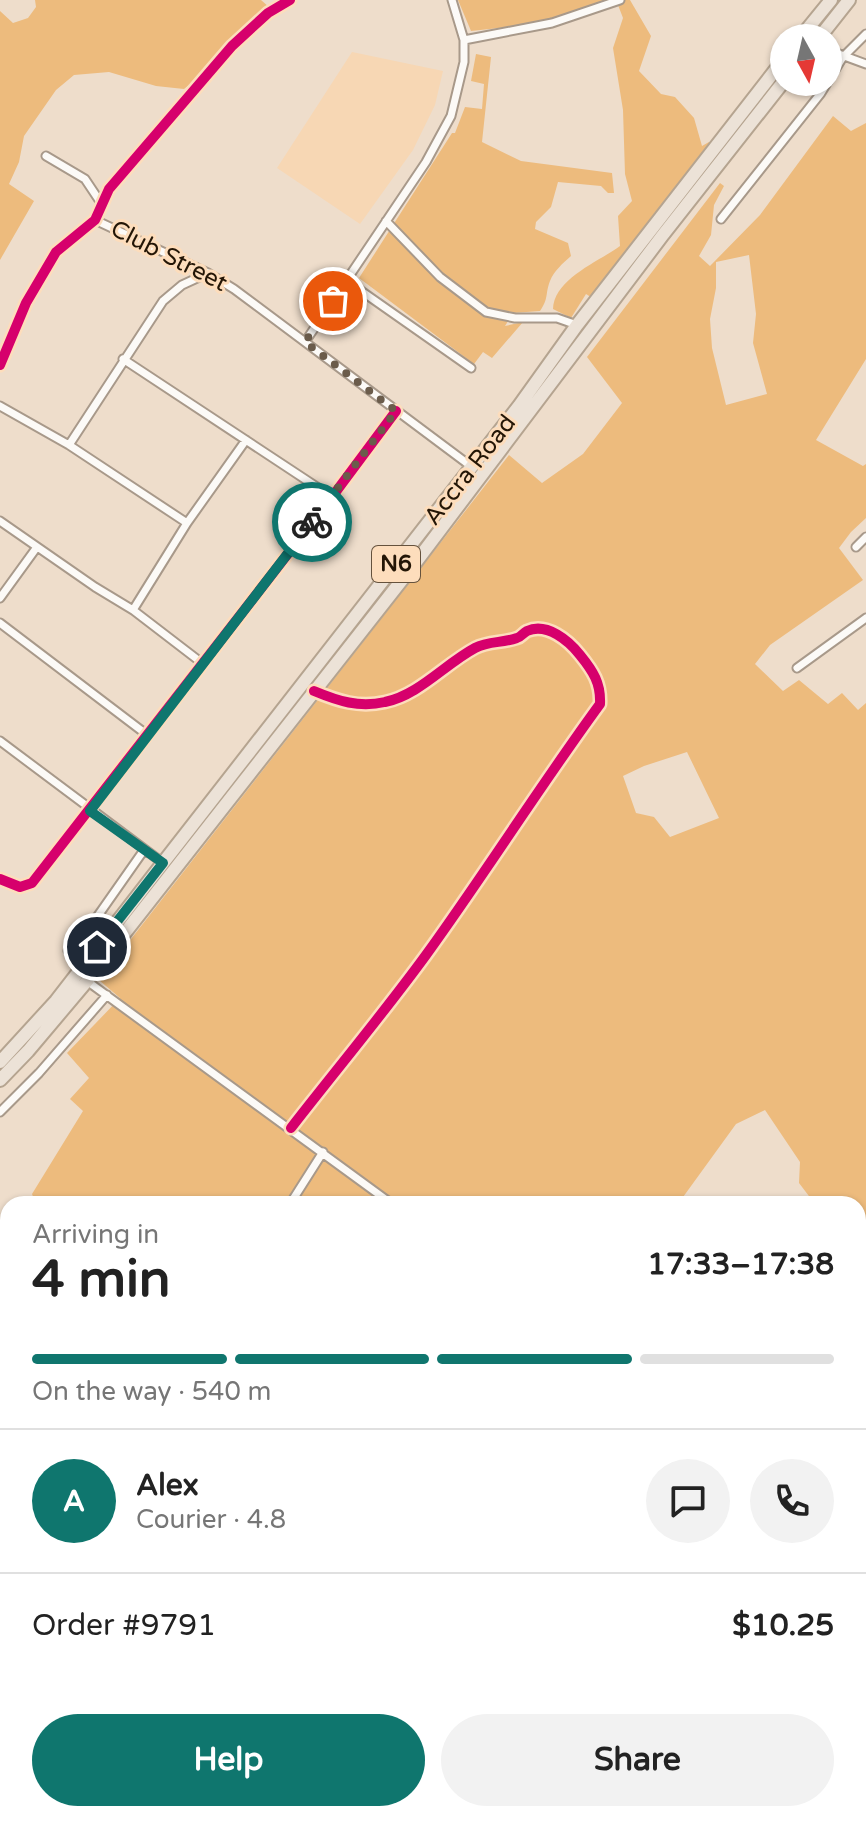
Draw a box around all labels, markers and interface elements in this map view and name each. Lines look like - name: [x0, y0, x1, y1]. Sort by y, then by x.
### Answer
- north arrow: [770, 24, 842, 96]
- map controls: [770, 24, 842, 96]
- street label: Club Street: [106, 214, 232, 298]
- pin: [299, 267, 367, 335]
- icon: bag: [311, 279, 355, 323]
- street label: Accra Road: [418, 409, 522, 531]
- courier: [272, 482, 352, 562]
- icon: bike: [290, 500, 334, 544]
- road number: N6: [372, 546, 420, 582]
- pin: [63, 913, 131, 981]
- icon: home: [75, 925, 119, 969]
- text: Arriving in: [32, 1219, 159, 1250]
- text: 17:33–17:38: [647, 1246, 834, 1283]
- text: 4 min: [32, 1248, 171, 1311]
- text: On the way · 540 m: [32, 1376, 271, 1407]
- button: chat: [646, 1459, 730, 1543]
- button: phone: [750, 1459, 834, 1543]
- text: Alex: [136, 1467, 199, 1504]
- text: A: [63, 1483, 85, 1520]
- text: Courier · 4.8: [136, 1504, 286, 1535]
- text: Order #9791: [32, 1607, 216, 1644]
- text: $10.25: [732, 1607, 834, 1644]
- button: Help: [32, 1714, 425, 1806]
- button: Share: [441, 1714, 834, 1806]

